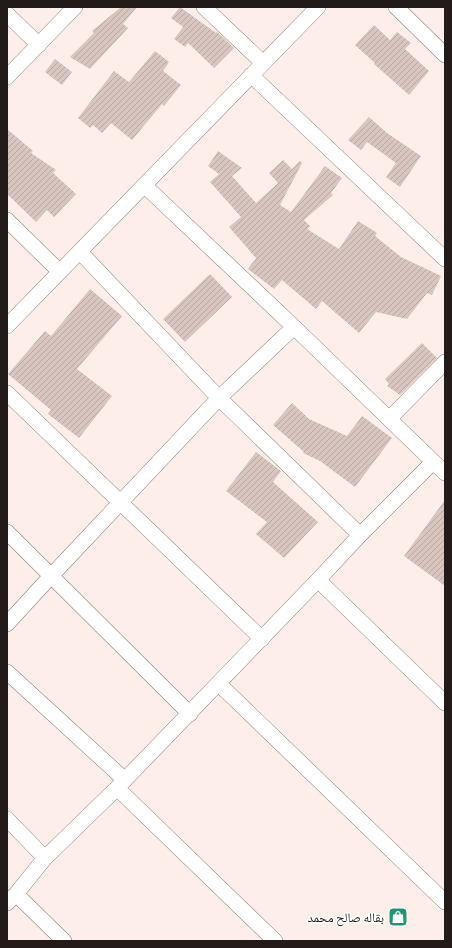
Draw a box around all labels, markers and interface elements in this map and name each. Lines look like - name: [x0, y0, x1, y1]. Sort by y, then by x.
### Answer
- shop icon: بقاله صالح محمد: [387, 906, 409, 928]
- place label: بقاله صالح محمد: [308, 910, 384, 927]

